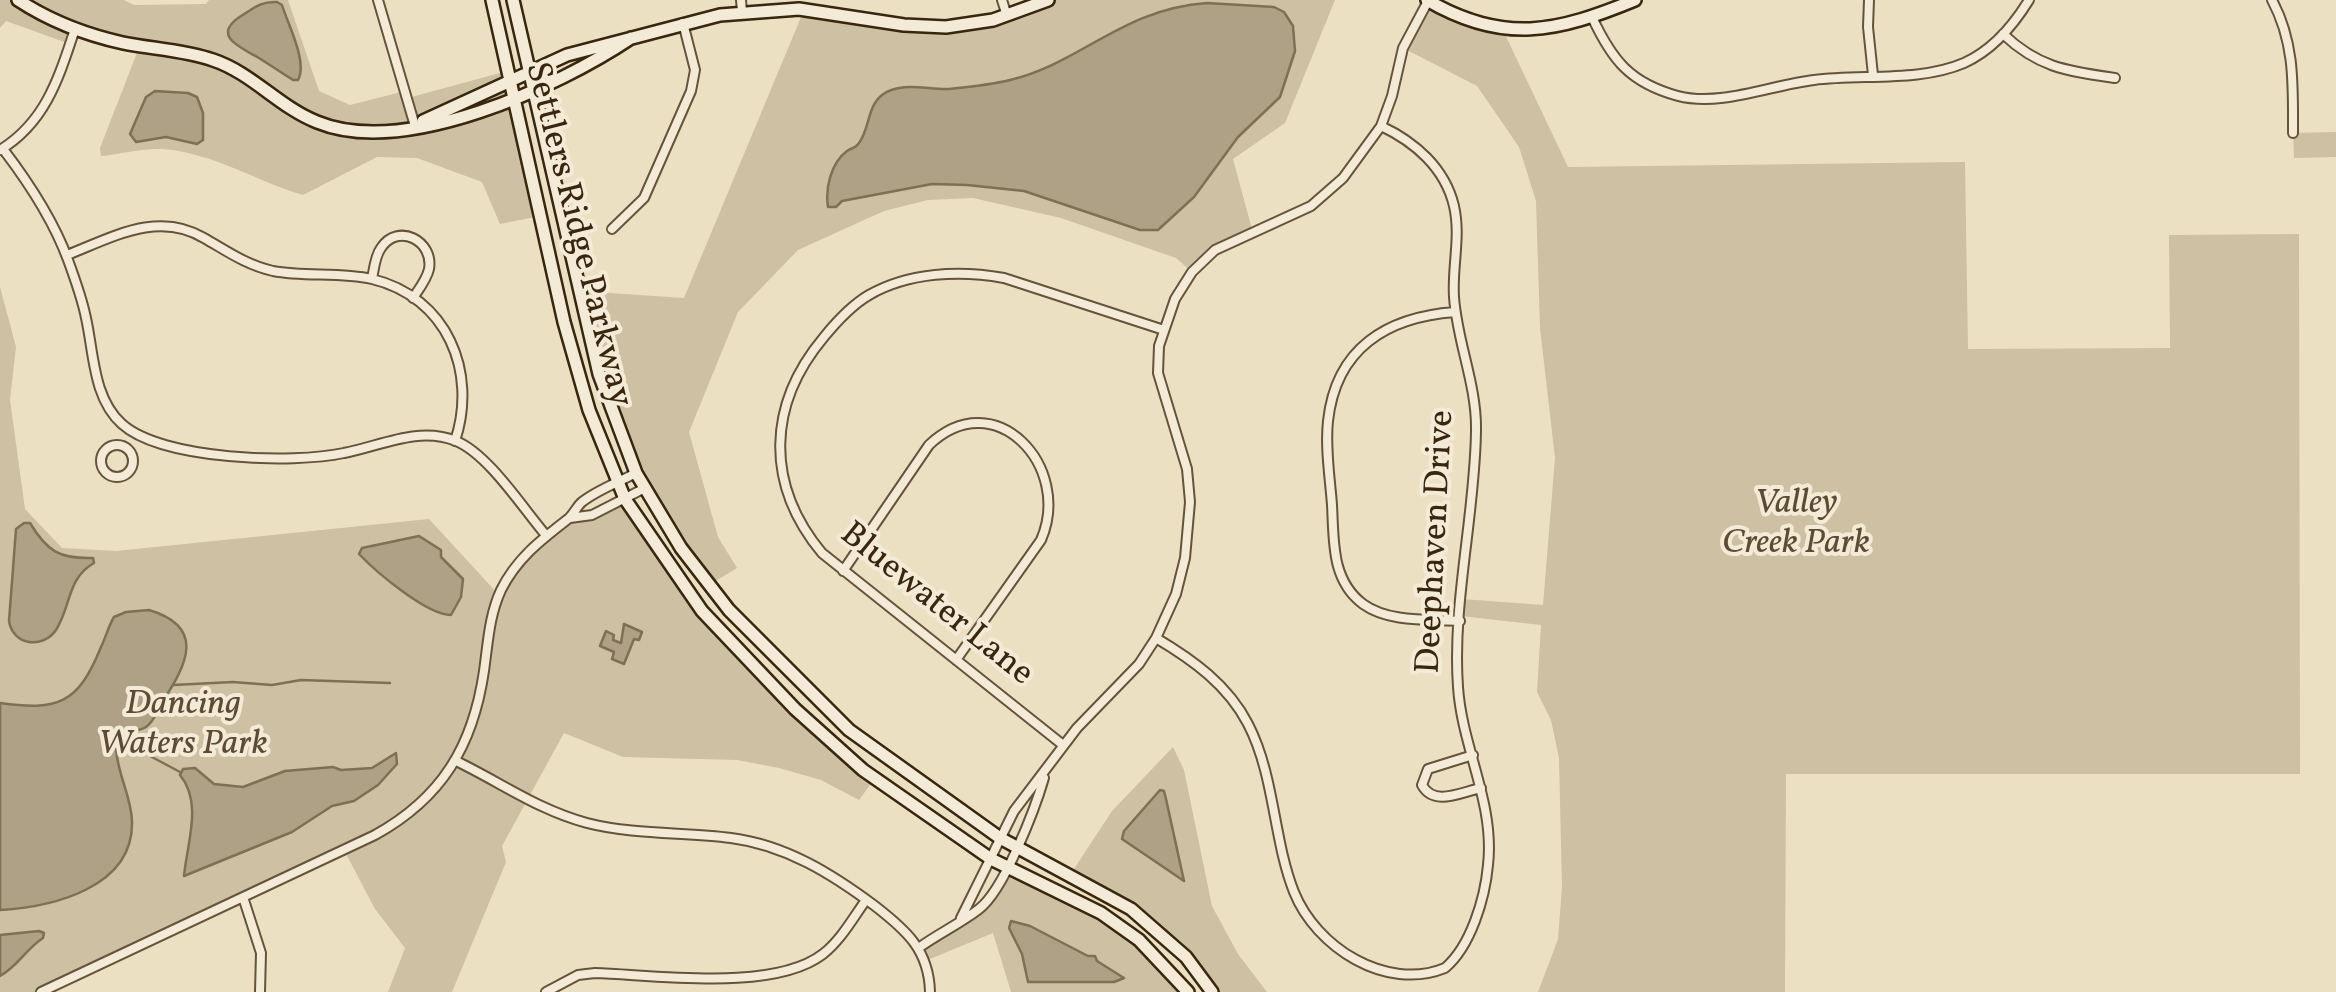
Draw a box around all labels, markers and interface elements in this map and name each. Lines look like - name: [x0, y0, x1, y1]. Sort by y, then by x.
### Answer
- street label: Settlers Ridge Parkway: [513, 58, 639, 412]
- street label: Deephaven Drive: [1410, 409, 1466, 675]
- park label: Valley Creek Park: [1722, 485, 1870, 567]
- street label: Bluewater Lane: [830, 515, 1040, 697]
- park label: Dancing Waters Park: [98, 686, 268, 768]

